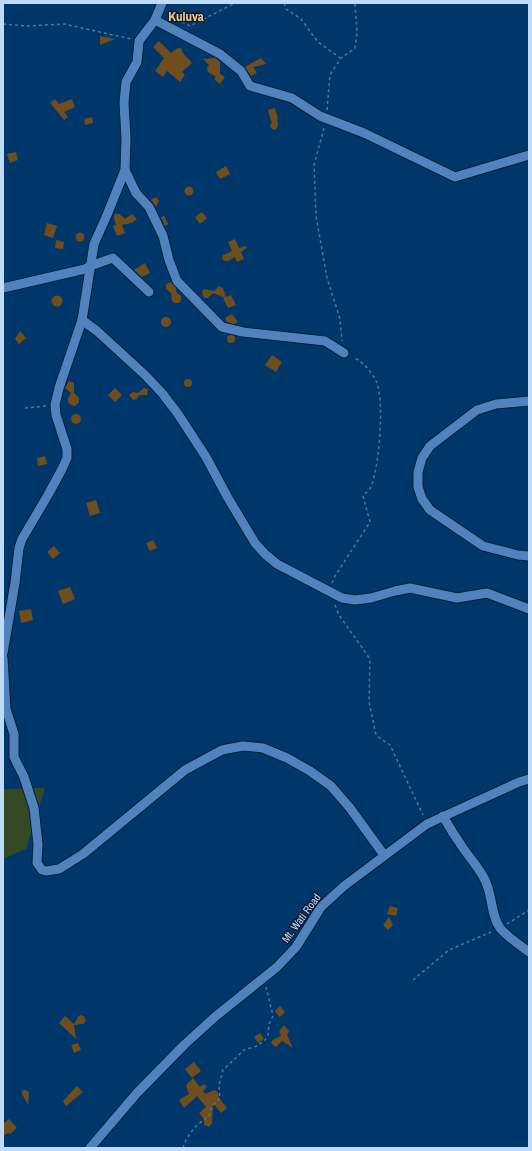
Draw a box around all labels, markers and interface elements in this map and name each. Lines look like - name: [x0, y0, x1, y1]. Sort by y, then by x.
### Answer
- district label: Kuluva: [168, 8, 204, 25]
- street label: Mt. Wati Road: [278, 891, 324, 945]

